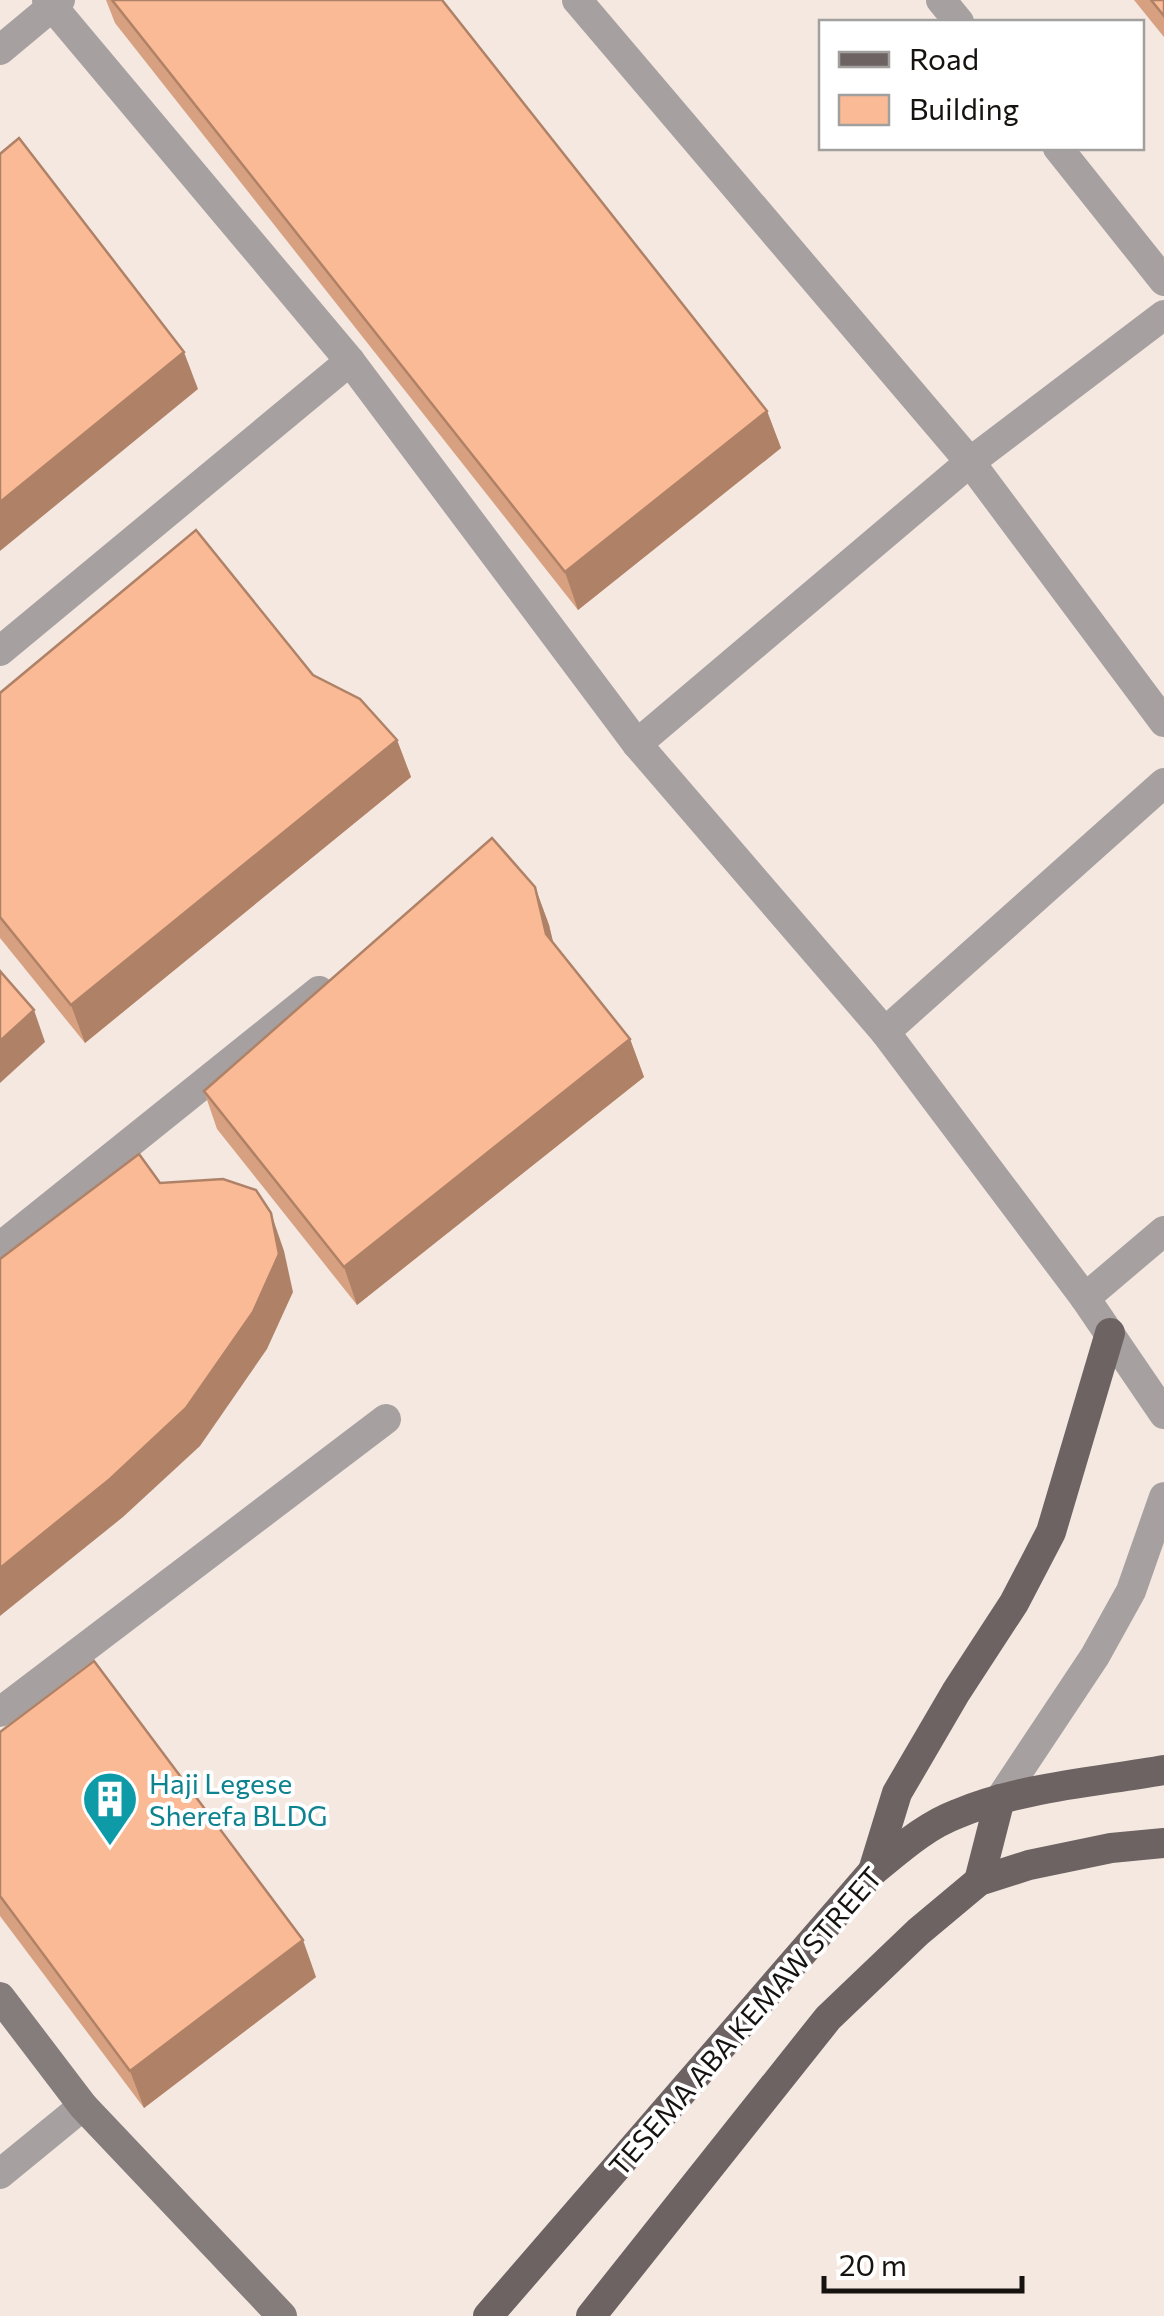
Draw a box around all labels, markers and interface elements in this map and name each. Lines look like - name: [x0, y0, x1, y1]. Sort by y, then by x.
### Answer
- legend: [819, 20, 1144, 150]
- text: Road: [909, 39, 979, 76]
- text: Building: [909, 89, 1019, 126]
- place label: Haji Legese Sherefa BLDG: [149, 1766, 328, 1832]
- building icon: Haji Legese Sherefa BLDG: [80, 1769, 140, 1848]
- street label: TESEMA ABA KEMAW STREET: [601, 1859, 889, 2183]
- scale bar: [824, 2231, 1022, 2293]
- text: 20 m: [839, 2245, 907, 2282]

